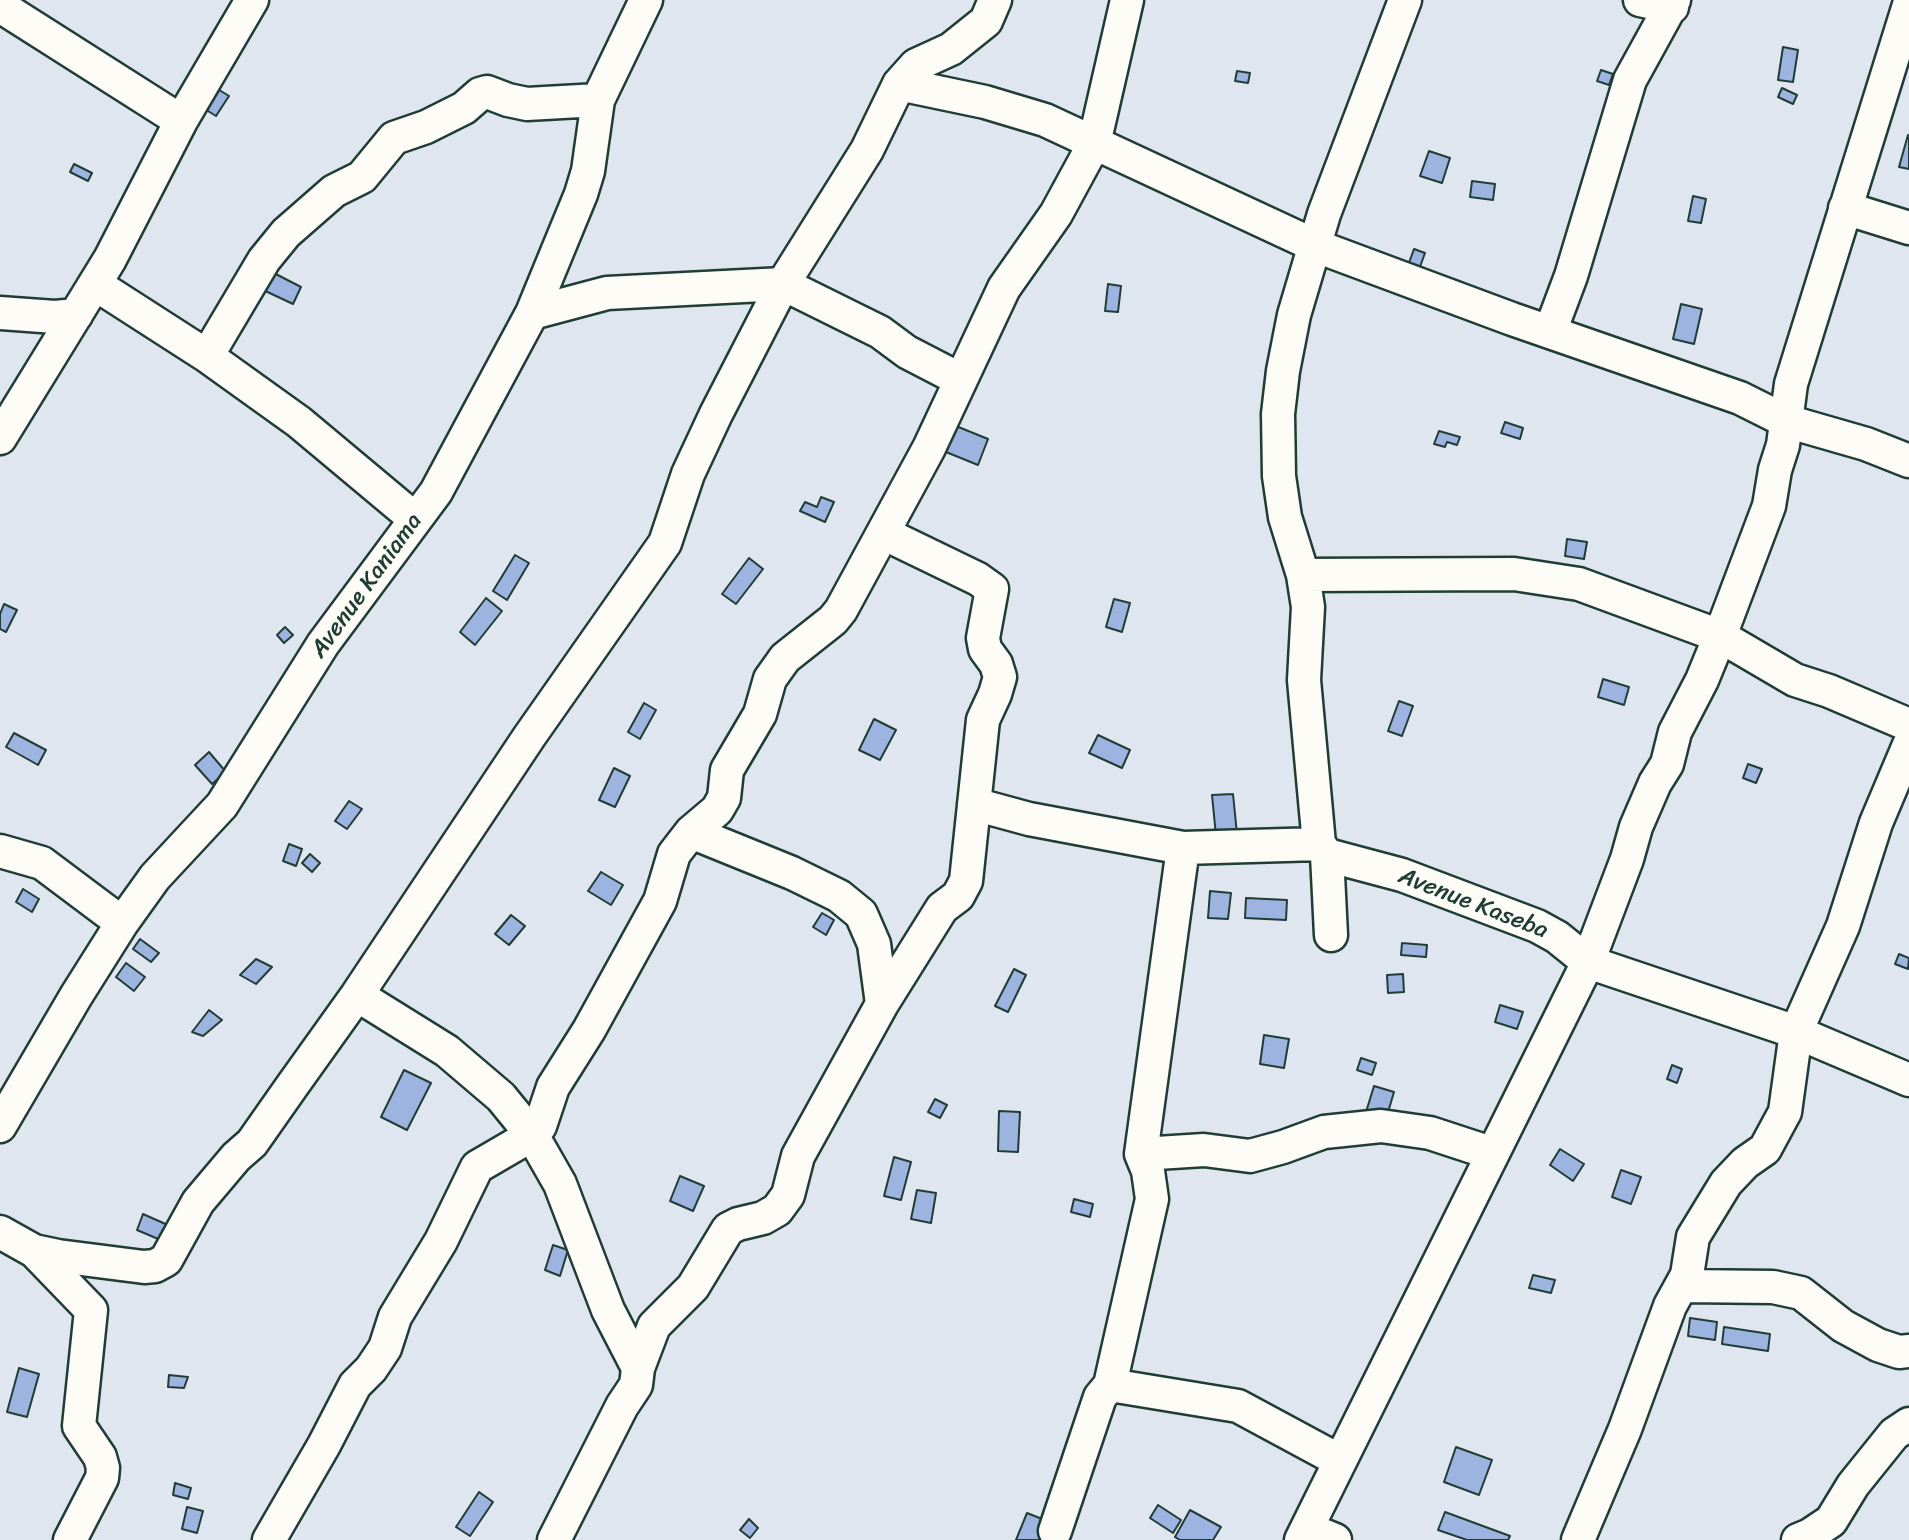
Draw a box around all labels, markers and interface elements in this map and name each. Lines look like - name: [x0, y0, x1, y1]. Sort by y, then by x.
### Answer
- street label: Avenue Kaniama: [305, 508, 429, 664]
- street label: Avenue Kaseba: [1394, 862, 1552, 946]

